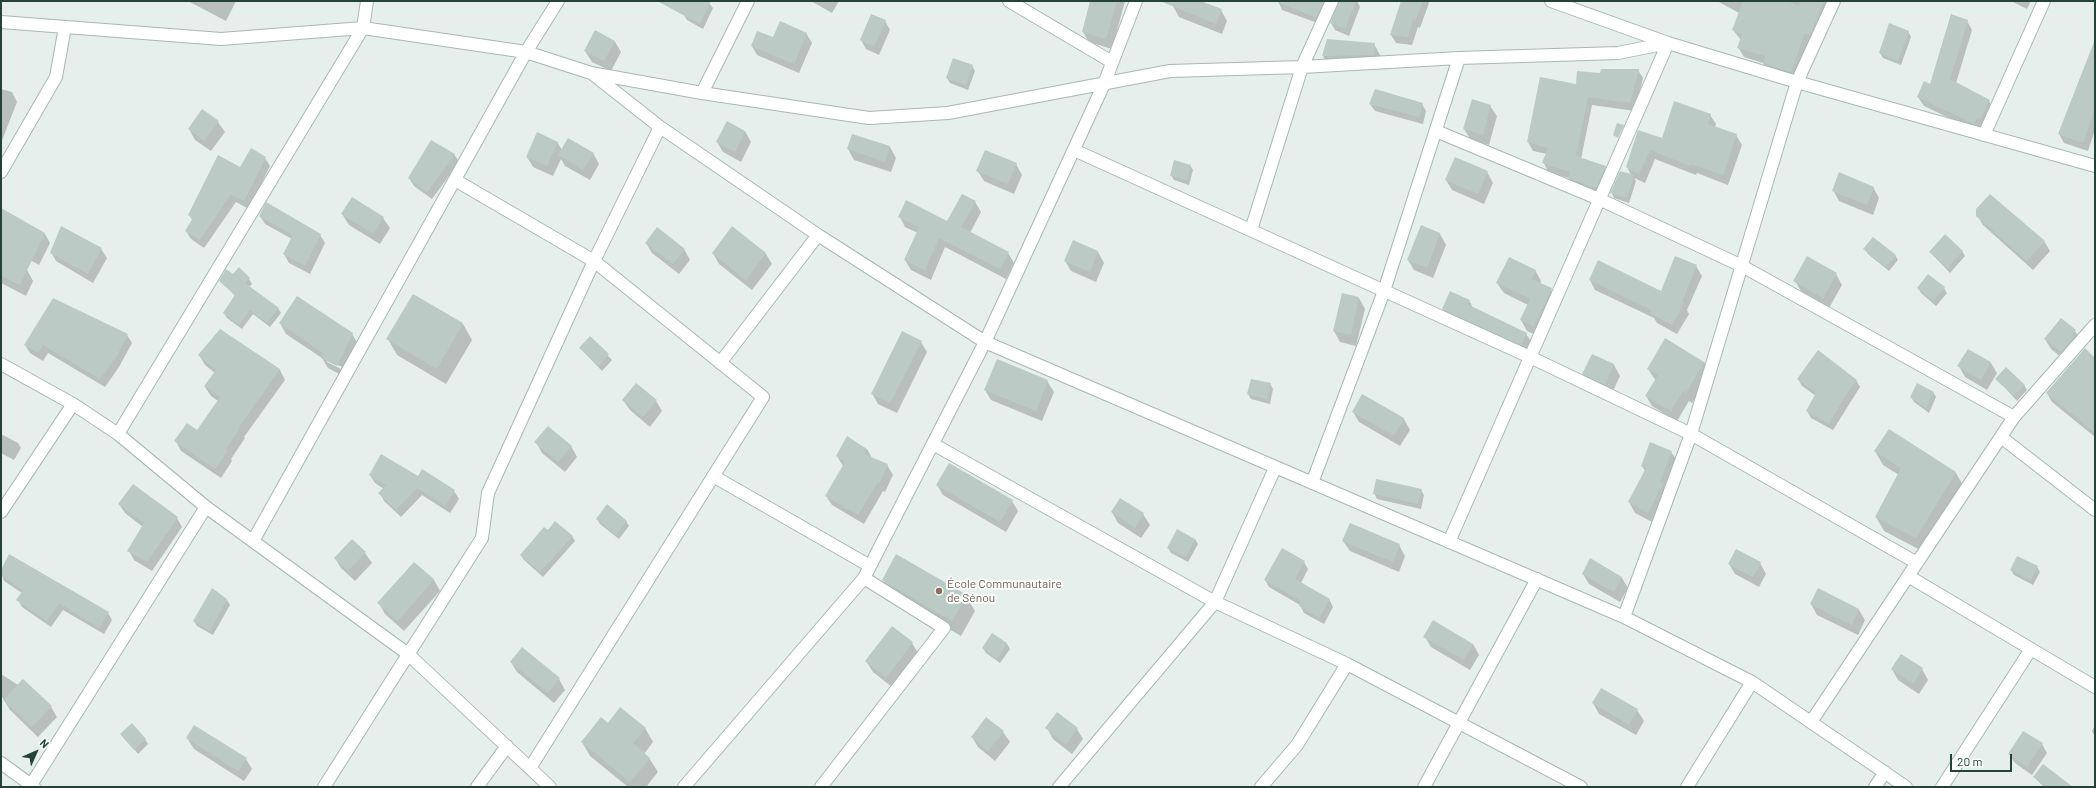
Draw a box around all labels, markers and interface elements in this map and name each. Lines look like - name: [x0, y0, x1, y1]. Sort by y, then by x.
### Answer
- place label: École Communautaire de Sénou: [947, 577, 1062, 605]
- marker: École Communautaire de Sénou: [934, 586, 944, 596]
- north arrow: [16, 732, 56, 772]
- text: N: [38, 736, 52, 750]
- scale bar: [1952, 746, 2014, 772]
- text: 20 m: [1957, 754, 1983, 768]

